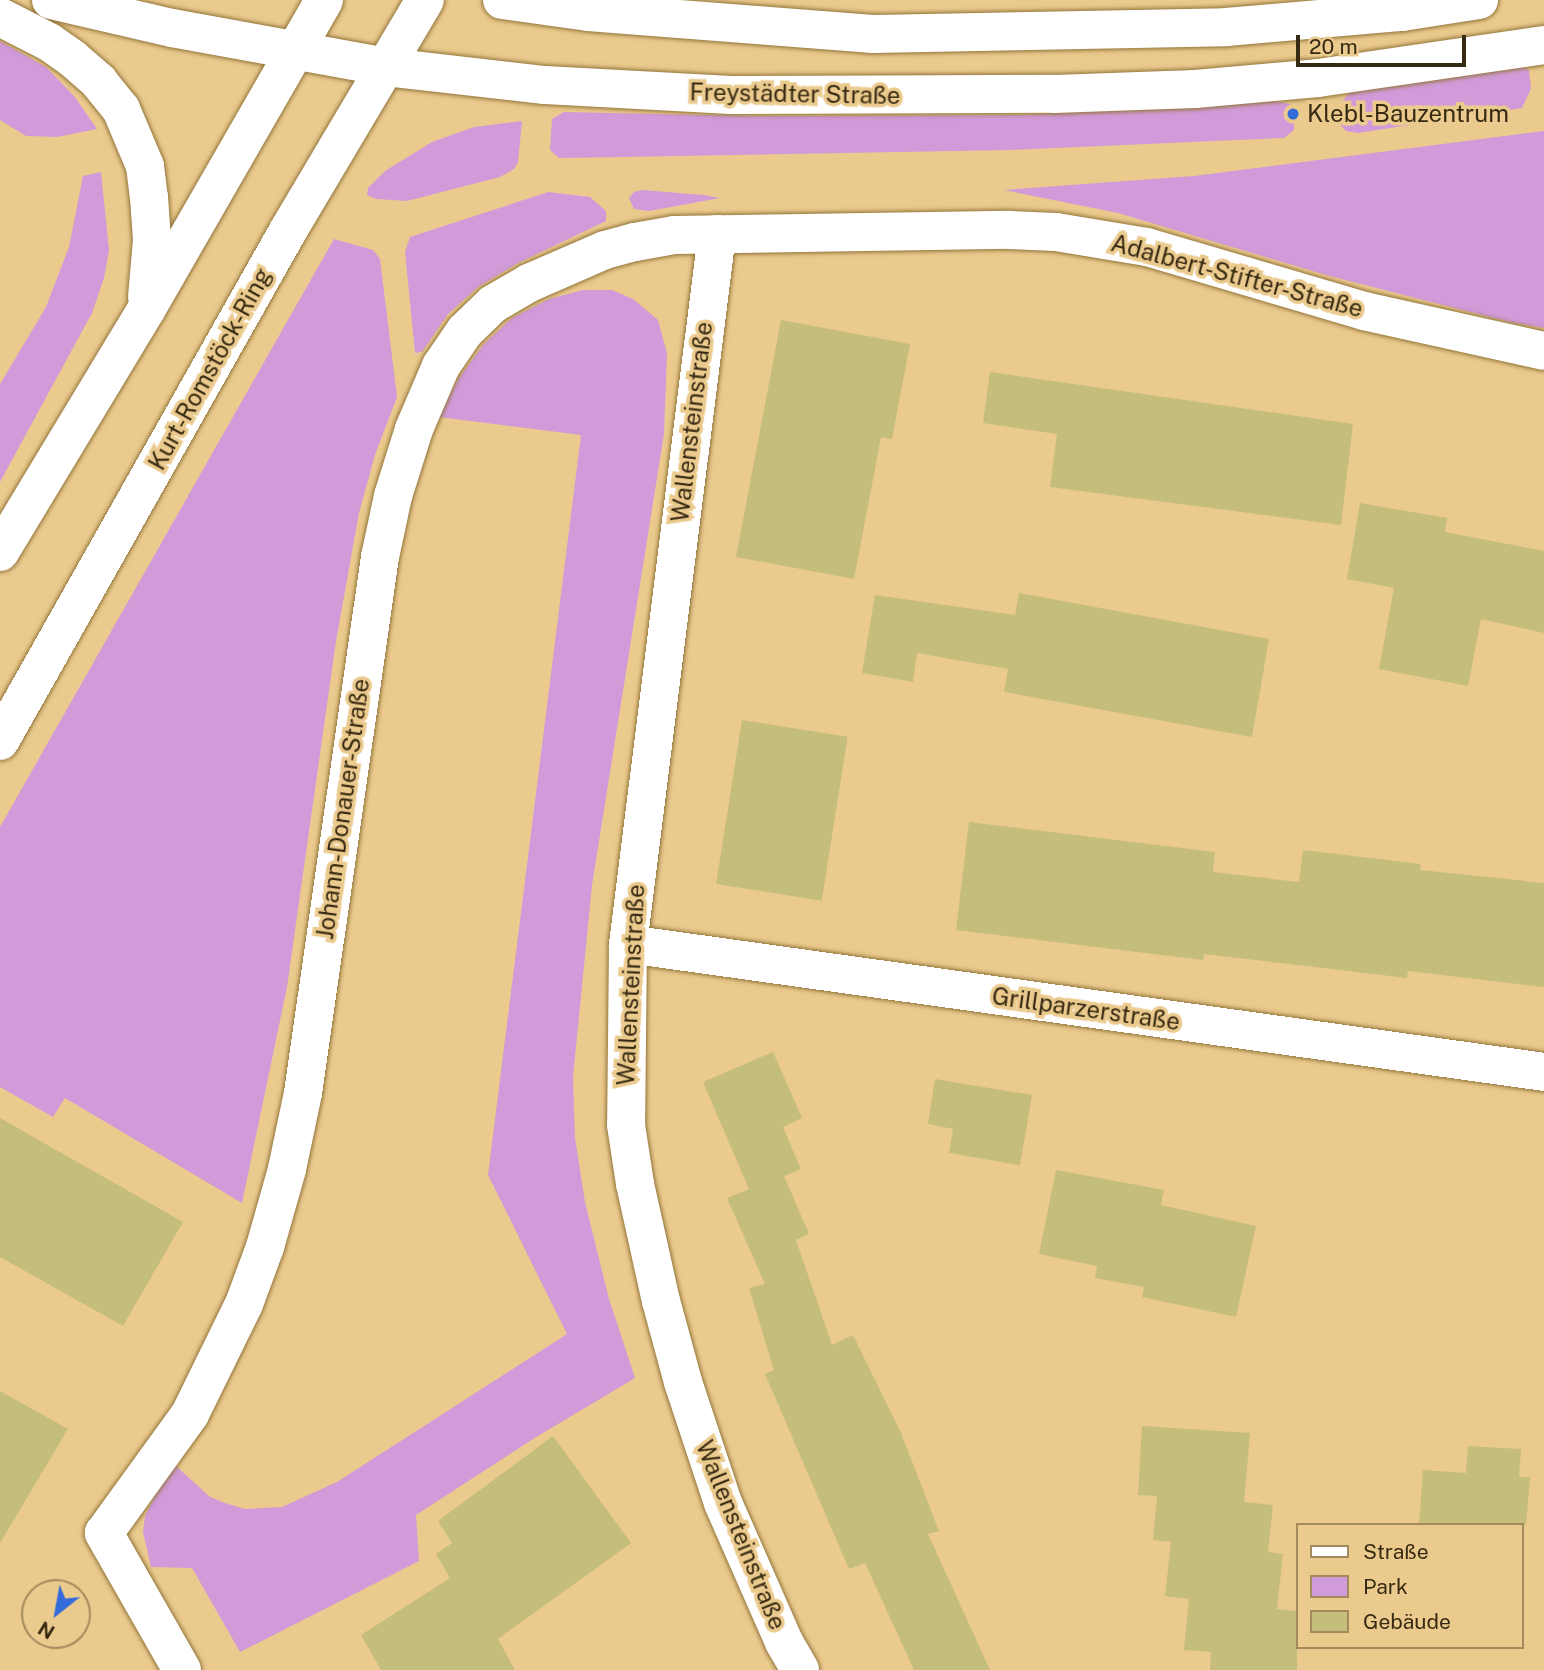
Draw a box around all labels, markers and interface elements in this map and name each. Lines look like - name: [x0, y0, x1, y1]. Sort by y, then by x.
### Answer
- scale bar: [1299, 21, 1469, 65]
- text: 20 m: [1309, 34, 1358, 59]
- street label: Freystädter Straße: [689, 78, 901, 110]
- place label: Klebl-Bauzentrum: [1307, 100, 1509, 128]
- marker: Klebl-Bauzentrum: [1285, 106, 1301, 122]
- street label: Adalbert-Stifter-Straße: [1108, 228, 1366, 324]
- street label: Kurt-Romstöck-Ring: [142, 263, 278, 475]
- street label: Wallensteinstraße: [665, 320, 719, 524]
- street label: Johann-Donauer-Straße: [310, 677, 376, 941]
- street label: Wallensteinstraße: [611, 884, 651, 1086]
- street label: Grillparzerstraße: [990, 982, 1182, 1036]
- street label: Wallensteinstraße: [690, 1436, 792, 1634]
- legend: [1296, 1523, 1523, 1649]
- text: Straße: [1363, 1539, 1429, 1564]
- text: Park: [1363, 1574, 1408, 1599]
- north arrow: [21, 1579, 91, 1649]
- text: Gebäude: [1363, 1609, 1451, 1634]
- text: N: [34, 1617, 58, 1644]

